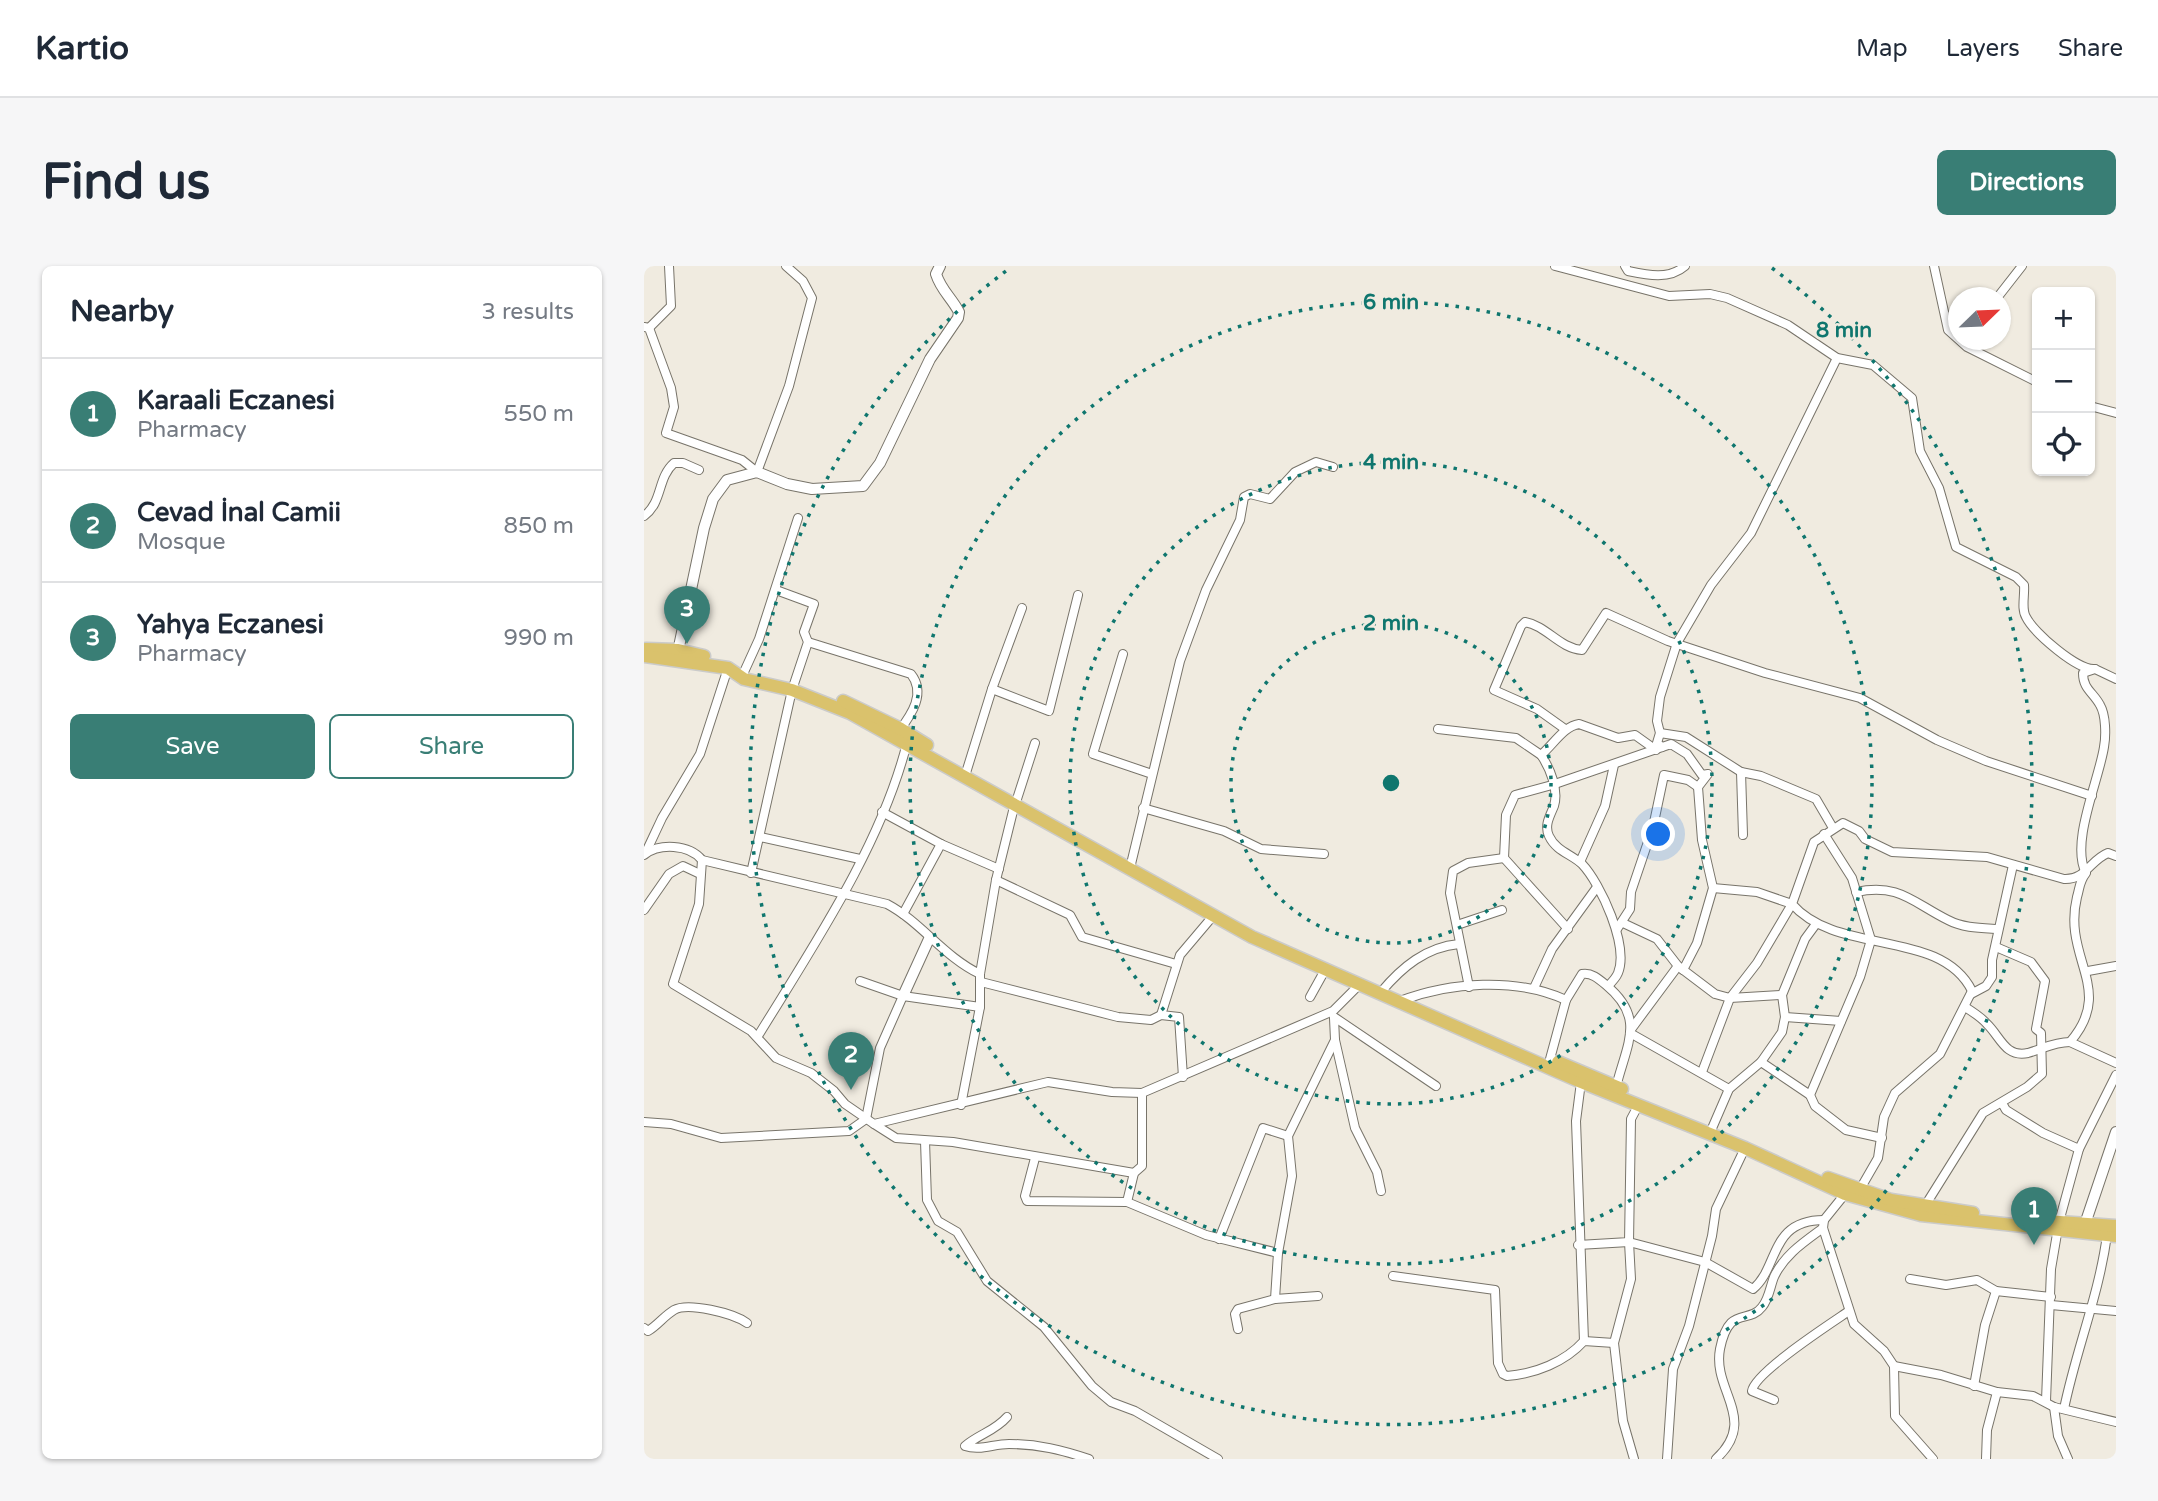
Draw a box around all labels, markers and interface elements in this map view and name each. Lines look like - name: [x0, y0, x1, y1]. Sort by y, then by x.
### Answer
- text: Kartio: [35, 29, 129, 68]
- text: Map: [1856, 34, 1908, 63]
- text: Layers: [1946, 34, 2020, 63]
- text: Share: [2058, 34, 2123, 63]
- button: Directions: [1937, 150, 2116, 215]
- text: Find us: [42, 153, 210, 212]
- north arrow: [1948, 287, 2011, 350]
- map controls: [2032, 287, 2095, 476]
- button: +: [2032, 287, 2095, 350]
- text: 6 min: [1363, 290, 1419, 315]
- text: Nearby: [70, 293, 174, 330]
- text: 3 results: [481, 298, 574, 326]
- text: 8 min: [1816, 318, 1872, 343]
- button: −: [2032, 350, 2095, 413]
- text: Karaali Eczanesi: [137, 385, 335, 416]
- text: 1: [86, 400, 100, 428]
- text: 550 m: [504, 400, 574, 428]
- button: locate: [2032, 413, 2095, 476]
- text: Pharmacy: [137, 416, 247, 444]
- text: 4 min: [1363, 450, 1419, 475]
- text: Cevad İnal Camii: [137, 497, 341, 528]
- text: 2: [86, 512, 100, 540]
- text: 850 m: [504, 512, 574, 540]
- text: Mosque: [137, 528, 225, 556]
- pin: 3: [664, 586, 710, 644]
- text: Yahya Eczanesi: [137, 609, 324, 640]
- text: 2 min: [1363, 611, 1419, 636]
- text: 3: [86, 624, 100, 652]
- text: 990 m: [504, 624, 574, 652]
- text: Pharmacy: [137, 640, 247, 668]
- button: Save: [70, 714, 315, 779]
- button: Share: [329, 714, 574, 779]
- centre of rings: [1379, 771, 1403, 795]
- your location: [1641, 817, 1675, 851]
- pin: 2: [828, 1032, 874, 1090]
- pin: 1: [2011, 1187, 2057, 1245]

